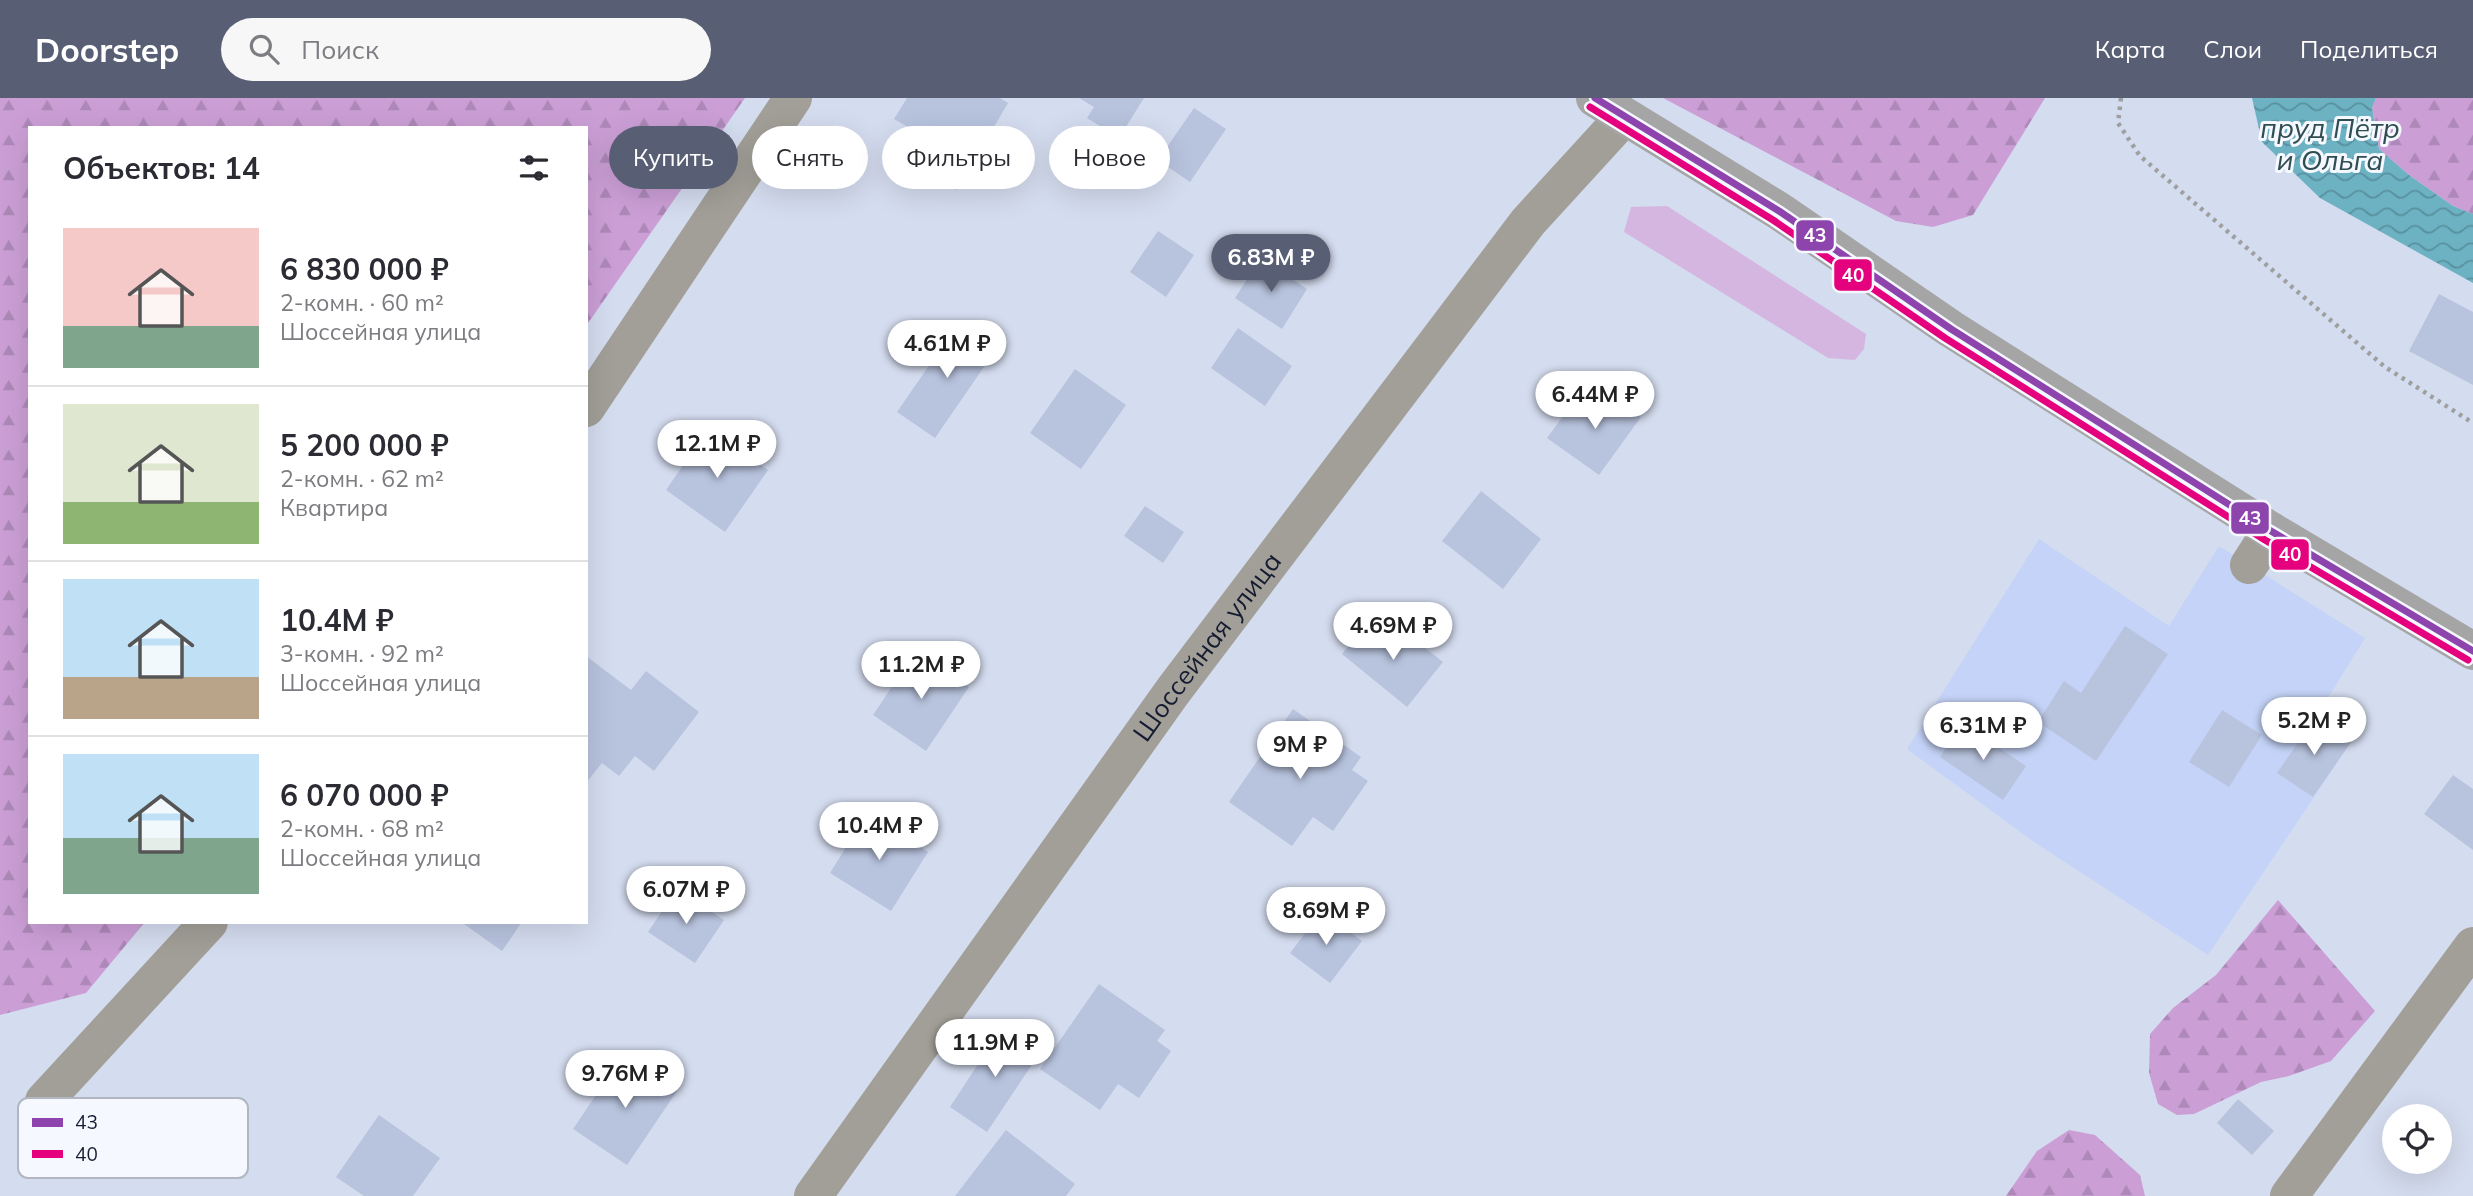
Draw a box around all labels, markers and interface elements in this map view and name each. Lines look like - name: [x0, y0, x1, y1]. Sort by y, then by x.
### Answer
- search box: [221, 18, 711, 81]
- text: Doorstep: [35, 29, 179, 70]
- icon: search: [245, 30, 283, 68]
- text: Поиск: [301, 33, 379, 66]
- text: Карта: [2095, 34, 2165, 64]
- text: Слои: [2203, 34, 2262, 64]
- text: Поделиться: [2300, 34, 2438, 64]
- water label: пруд Пётр и Ольга: [2260, 110, 2400, 177]
- chip: Купить: [609, 126, 738, 189]
- chip: Снять: [752, 126, 868, 189]
- chip: Фильтры: [882, 126, 1035, 189]
- chip: Новое: [1049, 126, 1170, 189]
- text: Объектов: 14: [63, 149, 260, 187]
- icon: filters: [515, 149, 553, 187]
- line badge: 43: [1795, 219, 1835, 252]
- text: 43: [1804, 223, 1826, 247]
- pin: 6.83M ₽: [1206, 234, 1336, 294]
- text: 6.83M ₽: [1227, 242, 1315, 271]
- text: 6 830 000 ₽: [280, 250, 449, 288]
- icon: home: [119, 256, 203, 340]
- line badge: 40: [1833, 258, 1873, 292]
- text: 40: [1842, 263, 1864, 287]
- text: 2-комн. · 60 m²: [280, 288, 444, 317]
- text: Шоссейная улица: [280, 317, 481, 346]
- pin: 4.61M ₽: [882, 320, 1012, 380]
- text: 4.61M ₽: [903, 328, 991, 357]
- pin: 6.44M ₽: [1530, 372, 1660, 431]
- text: 6.44M ₽: [1551, 379, 1639, 408]
- pin: 12.1M ₽: [652, 420, 782, 480]
- text: 5 200 000 ₽: [280, 426, 449, 464]
- text: 12.1M ₽: [673, 428, 761, 457]
- icon: home: [119, 432, 203, 516]
- text: 2-комн. · 62 m²: [280, 464, 444, 493]
- text: Квартира: [280, 493, 388, 522]
- line badge: 43: [2230, 501, 2270, 535]
- text: 43: [2239, 506, 2261, 530]
- line badge: 40: [2270, 538, 2310, 571]
- text: 40: [2279, 542, 2301, 566]
- street label: Шоссейная улица: [1125, 545, 1288, 748]
- text: 10.4M ₽: [280, 601, 394, 639]
- pin: 4.69M ₽: [1328, 602, 1458, 662]
- icon: home: [119, 607, 203, 691]
- text: 4.69M ₽: [1349, 610, 1437, 639]
- text: 3-комн. · 92 m²: [280, 639, 444, 668]
- pin: 11.2M ₽: [856, 642, 986, 701]
- text: 11.2M ₽: [877, 649, 965, 678]
- text: Шоссейная улица: [280, 668, 481, 697]
- pin: 5.2M ₽: [2257, 698, 2371, 757]
- pin: 6.31M ₽: [1918, 702, 2048, 762]
- text: 5.2M ₽: [2277, 705, 2351, 734]
- text: 6.31M ₽: [1939, 710, 2027, 739]
- pin: 9M ₽: [1259, 722, 1341, 781]
- text: 9M ₽: [1273, 729, 1327, 758]
- text: 6 070 000 ₽: [280, 776, 449, 814]
- icon: home: [119, 782, 203, 866]
- pin: 10.4M ₽: [814, 802, 944, 862]
- text: 10.4M ₽: [835, 810, 923, 839]
- text: 2-комн. · 68 m²: [280, 814, 444, 843]
- text: Шоссейная улица: [280, 843, 481, 872]
- pin: 6.07M ₽: [621, 866, 751, 926]
- text: 6.07M ₽: [642, 874, 730, 903]
- pin: 8.69M ₽: [1261, 888, 1391, 947]
- text: 8.69M ₽: [1282, 895, 1370, 924]
- pin: 11.9M ₽: [930, 1020, 1060, 1079]
- text: 11.9M ₽: [951, 1027, 1039, 1056]
- pin: 9.76M ₽: [560, 1051, 690, 1110]
- text: 9.76M ₽: [581, 1058, 669, 1087]
- legend: [18, 1098, 248, 1178]
- map controls: [2382, 1104, 2452, 1174]
- button: locate: [2382, 1104, 2452, 1174]
- text: 43: [75, 1110, 98, 1134]
- text: 40: [75, 1142, 98, 1166]

